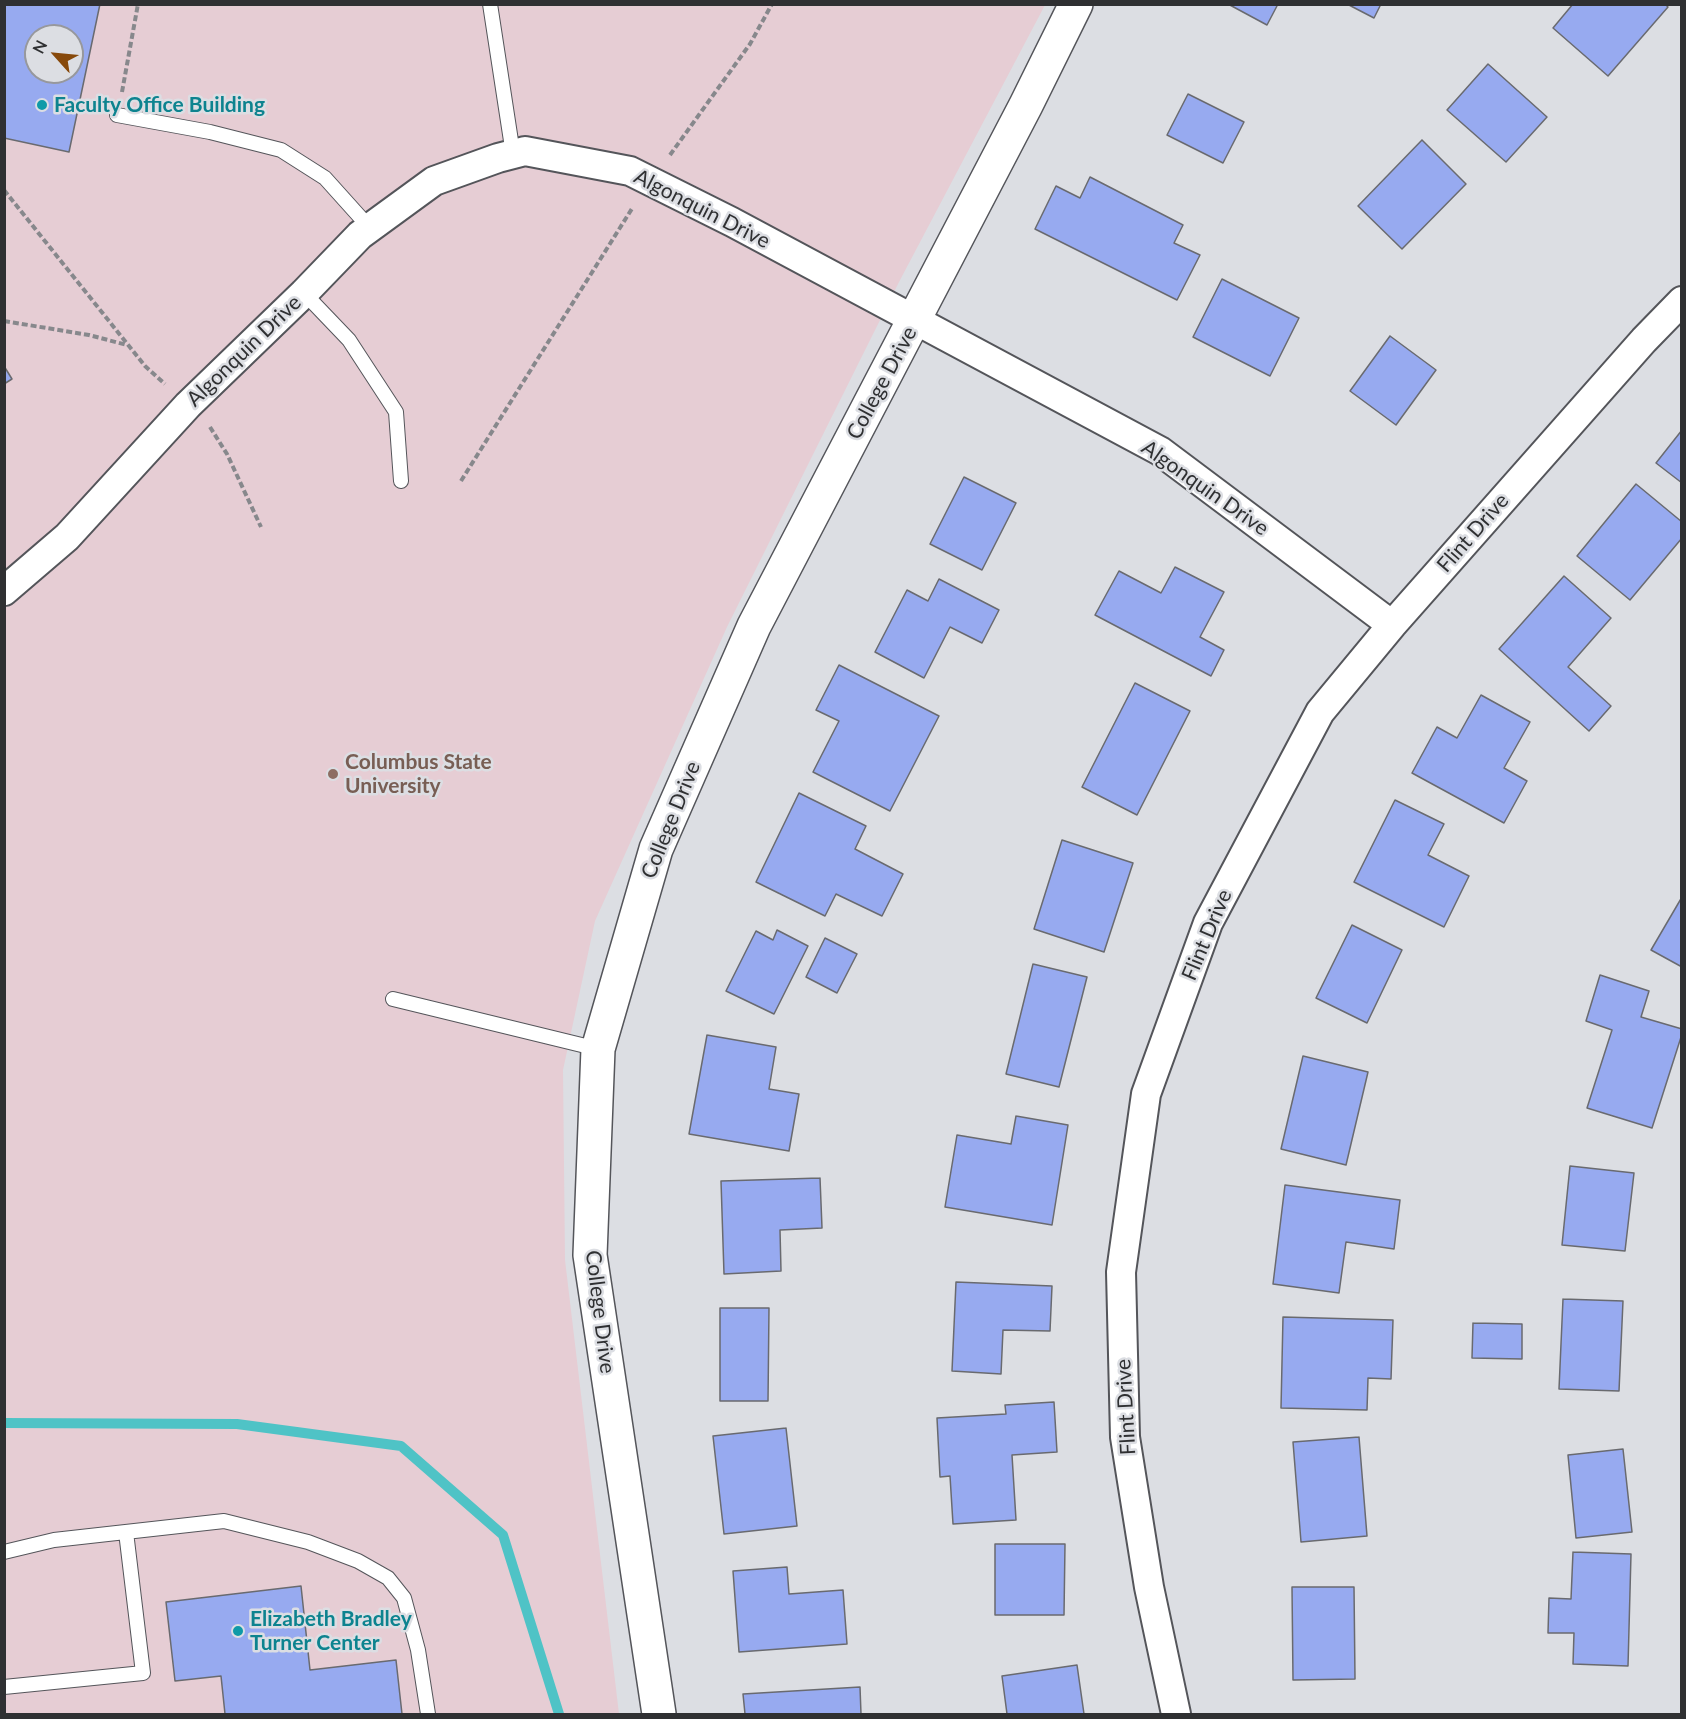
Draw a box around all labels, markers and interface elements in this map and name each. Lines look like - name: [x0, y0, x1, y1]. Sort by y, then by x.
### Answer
- north arrow: [24, 24, 84, 84]
- text: N: [28, 37, 51, 56]
- place label: Faculty Office Building: [54, 92, 265, 118]
- marker: Faculty Office Building: [35, 98, 49, 112]
- street label: Algonquin Drive: [630, 164, 774, 254]
- street label: Algonquin Drive: [182, 290, 306, 412]
- street label: College Drive: [842, 322, 922, 444]
- street label: Algonquin Drive: [1137, 435, 1273, 541]
- street label: Flint Drive: [1432, 488, 1514, 578]
- place label: Columbus State University: [345, 749, 492, 799]
- street label: College Drive: [636, 758, 706, 882]
- marker: Columbus State University: [326, 767, 340, 781]
- street label: Flint Drive: [1177, 886, 1237, 984]
- street label: College Drive: [580, 1249, 620, 1375]
- street label: Flint Drive: [1111, 1358, 1141, 1456]
- place label: Elizabeth Bradley Turner Center: [250, 1606, 412, 1656]
- marker: Elizabeth Bradley Turner Center: [231, 1624, 245, 1638]

